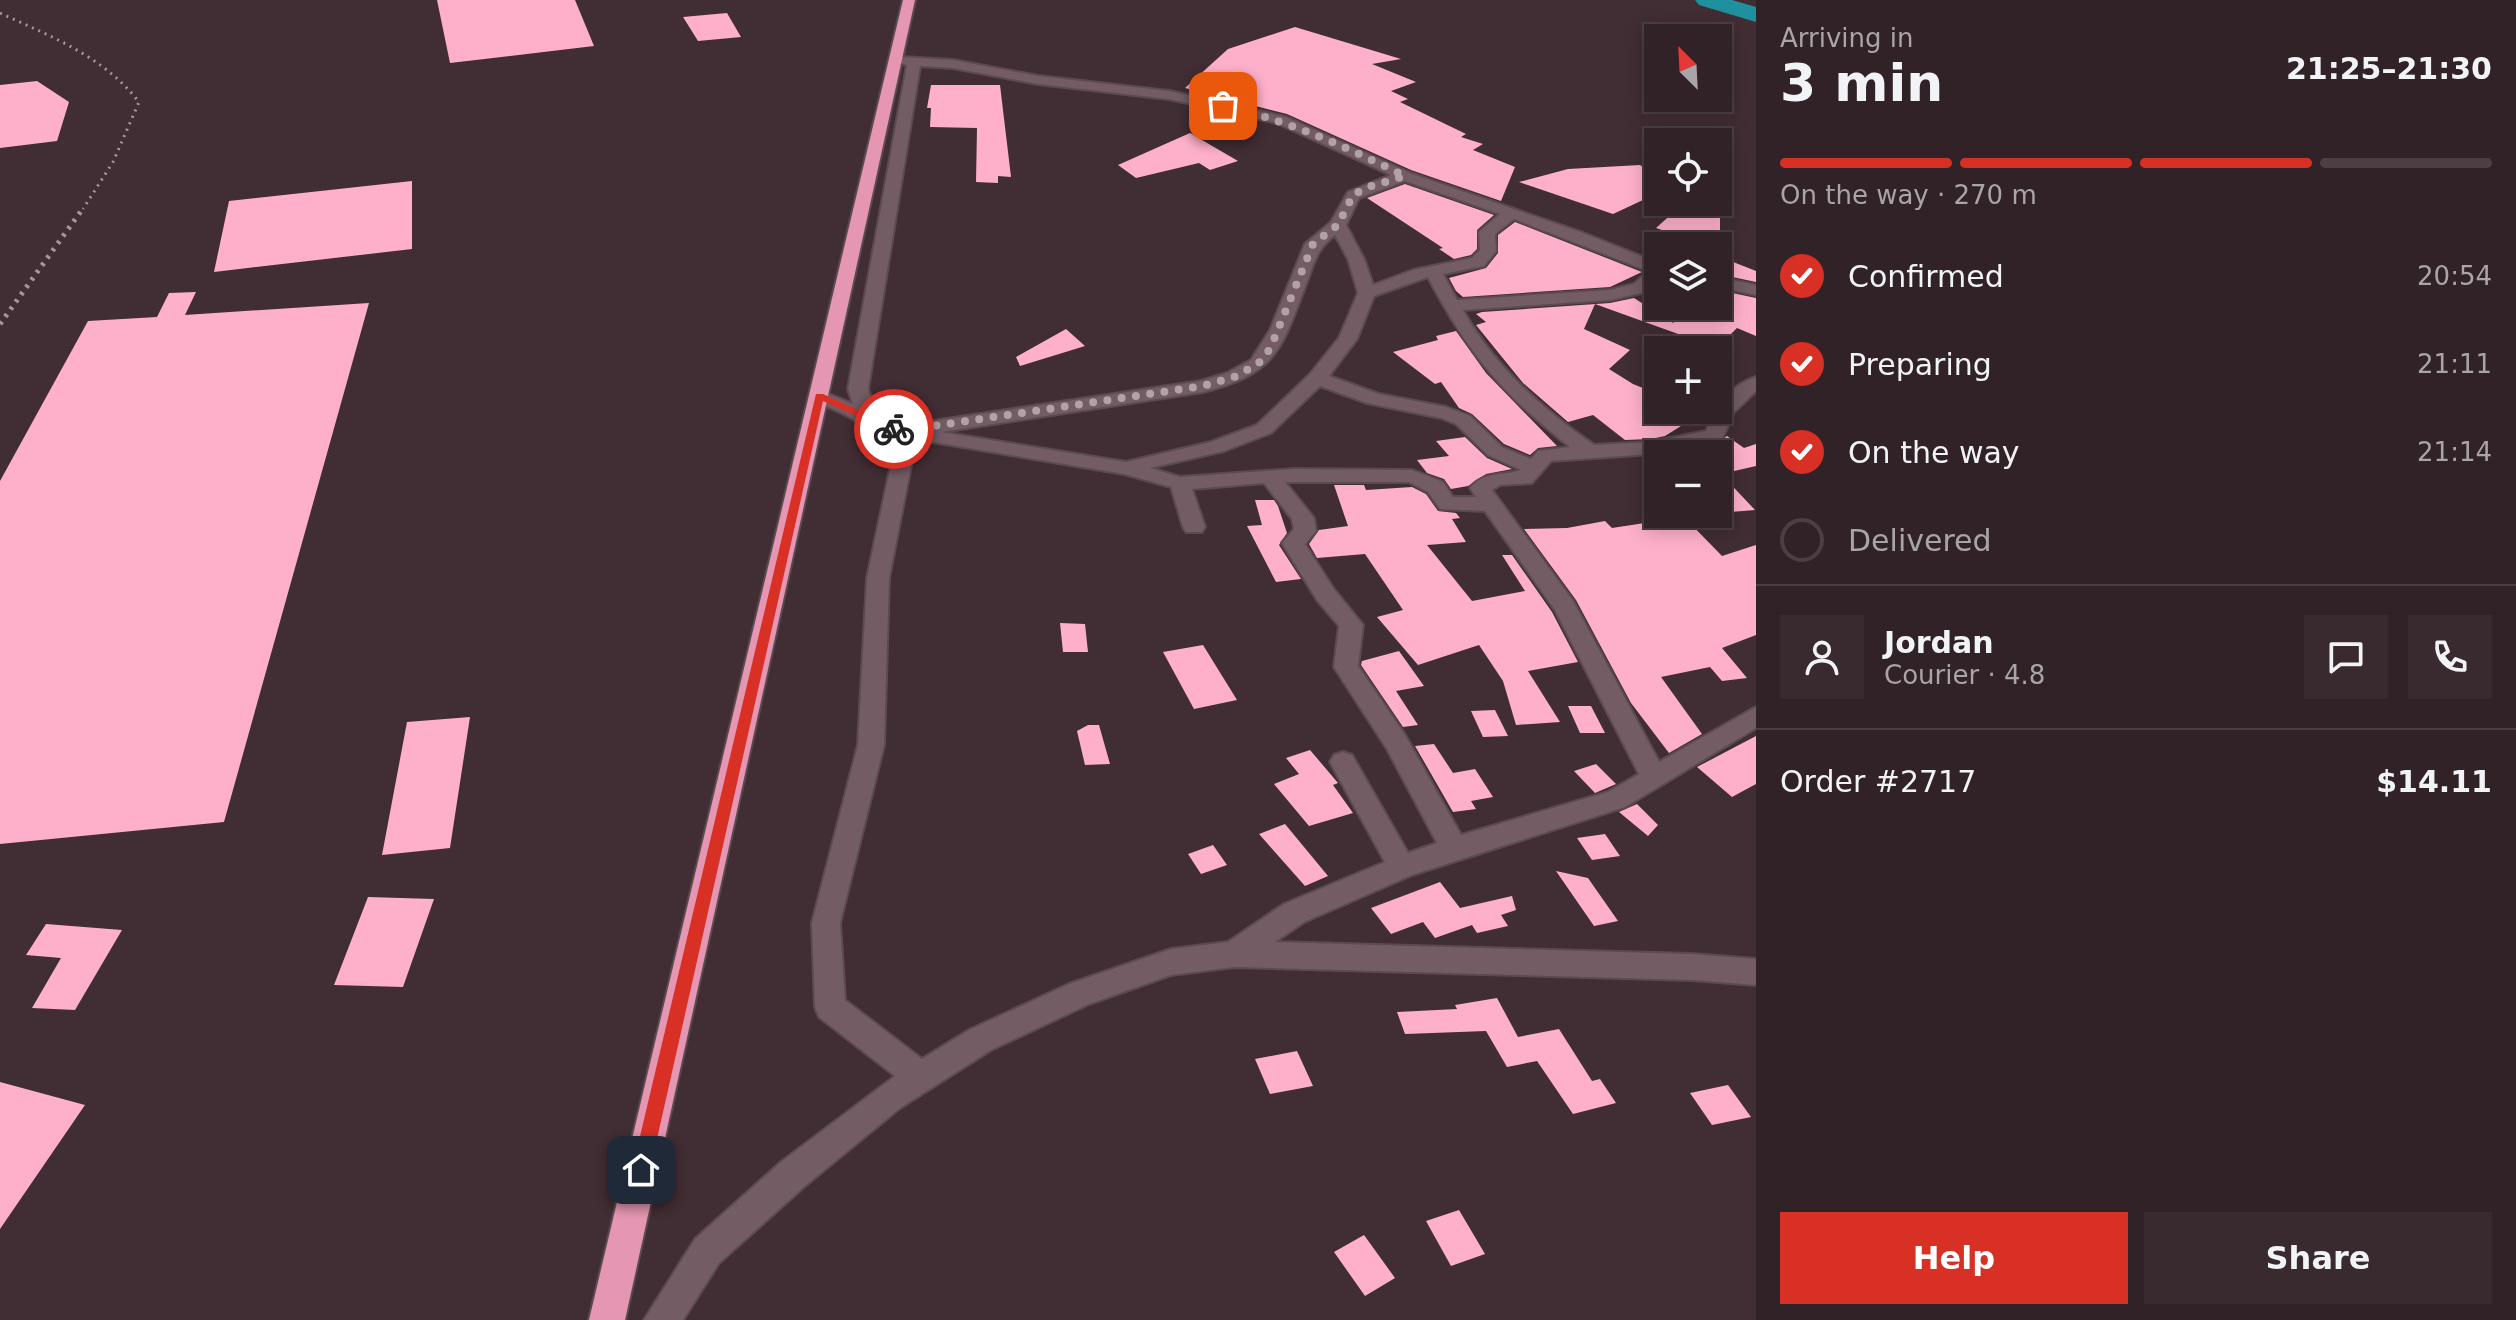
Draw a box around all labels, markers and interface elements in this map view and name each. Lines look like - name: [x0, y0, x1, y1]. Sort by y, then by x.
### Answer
- text: Arriving in: [1780, 23, 1914, 53]
- north arrow: [1644, 24, 1732, 112]
- map controls: [1644, 24, 1732, 528]
- text: 21:25–21:30: [2286, 51, 2492, 86]
- text: 3 min: [1780, 53, 1943, 113]
- pin: [1189, 72, 1257, 140]
- icon: bag: [1201, 84, 1245, 128]
- button: locate: [1644, 128, 1732, 216]
- text: On the way · 270 m: [1780, 180, 2037, 210]
- button: layers: [1644, 232, 1732, 320]
- icon: check: [1780, 254, 1824, 298]
- text: Confirmed: [1848, 259, 2004, 294]
- text: 20:54: [2417, 261, 2492, 291]
- button: +: [1644, 336, 1732, 424]
- icon: check: [1780, 342, 1824, 386]
- text: Preparing: [1848, 347, 1992, 382]
- text: 21:11: [2417, 349, 2492, 379]
- courier: [854, 389, 934, 469]
- icon: bike: [872, 407, 916, 451]
- icon: check: [1780, 430, 1824, 474]
- text: On the way: [1848, 435, 2020, 470]
- text: 21:14: [2417, 437, 2492, 467]
- button: −: [1644, 440, 1732, 528]
- text: Delivered: [1848, 523, 1992, 558]
- button: person: [1780, 615, 1864, 699]
- button: chat: [2304, 615, 2388, 699]
- button: phone: [2408, 615, 2492, 699]
- text: Jordan: [1884, 625, 1994, 660]
- text: Courier · 4.8: [1884, 660, 2045, 690]
- text: Order #2717: [1780, 764, 1976, 799]
- text: $14.11: [2376, 764, 2492, 799]
- pin: [607, 1136, 675, 1204]
- icon: home: [619, 1148, 663, 1192]
- button: Help: [1780, 1212, 2128, 1304]
- button: Share: [2144, 1212, 2492, 1304]

